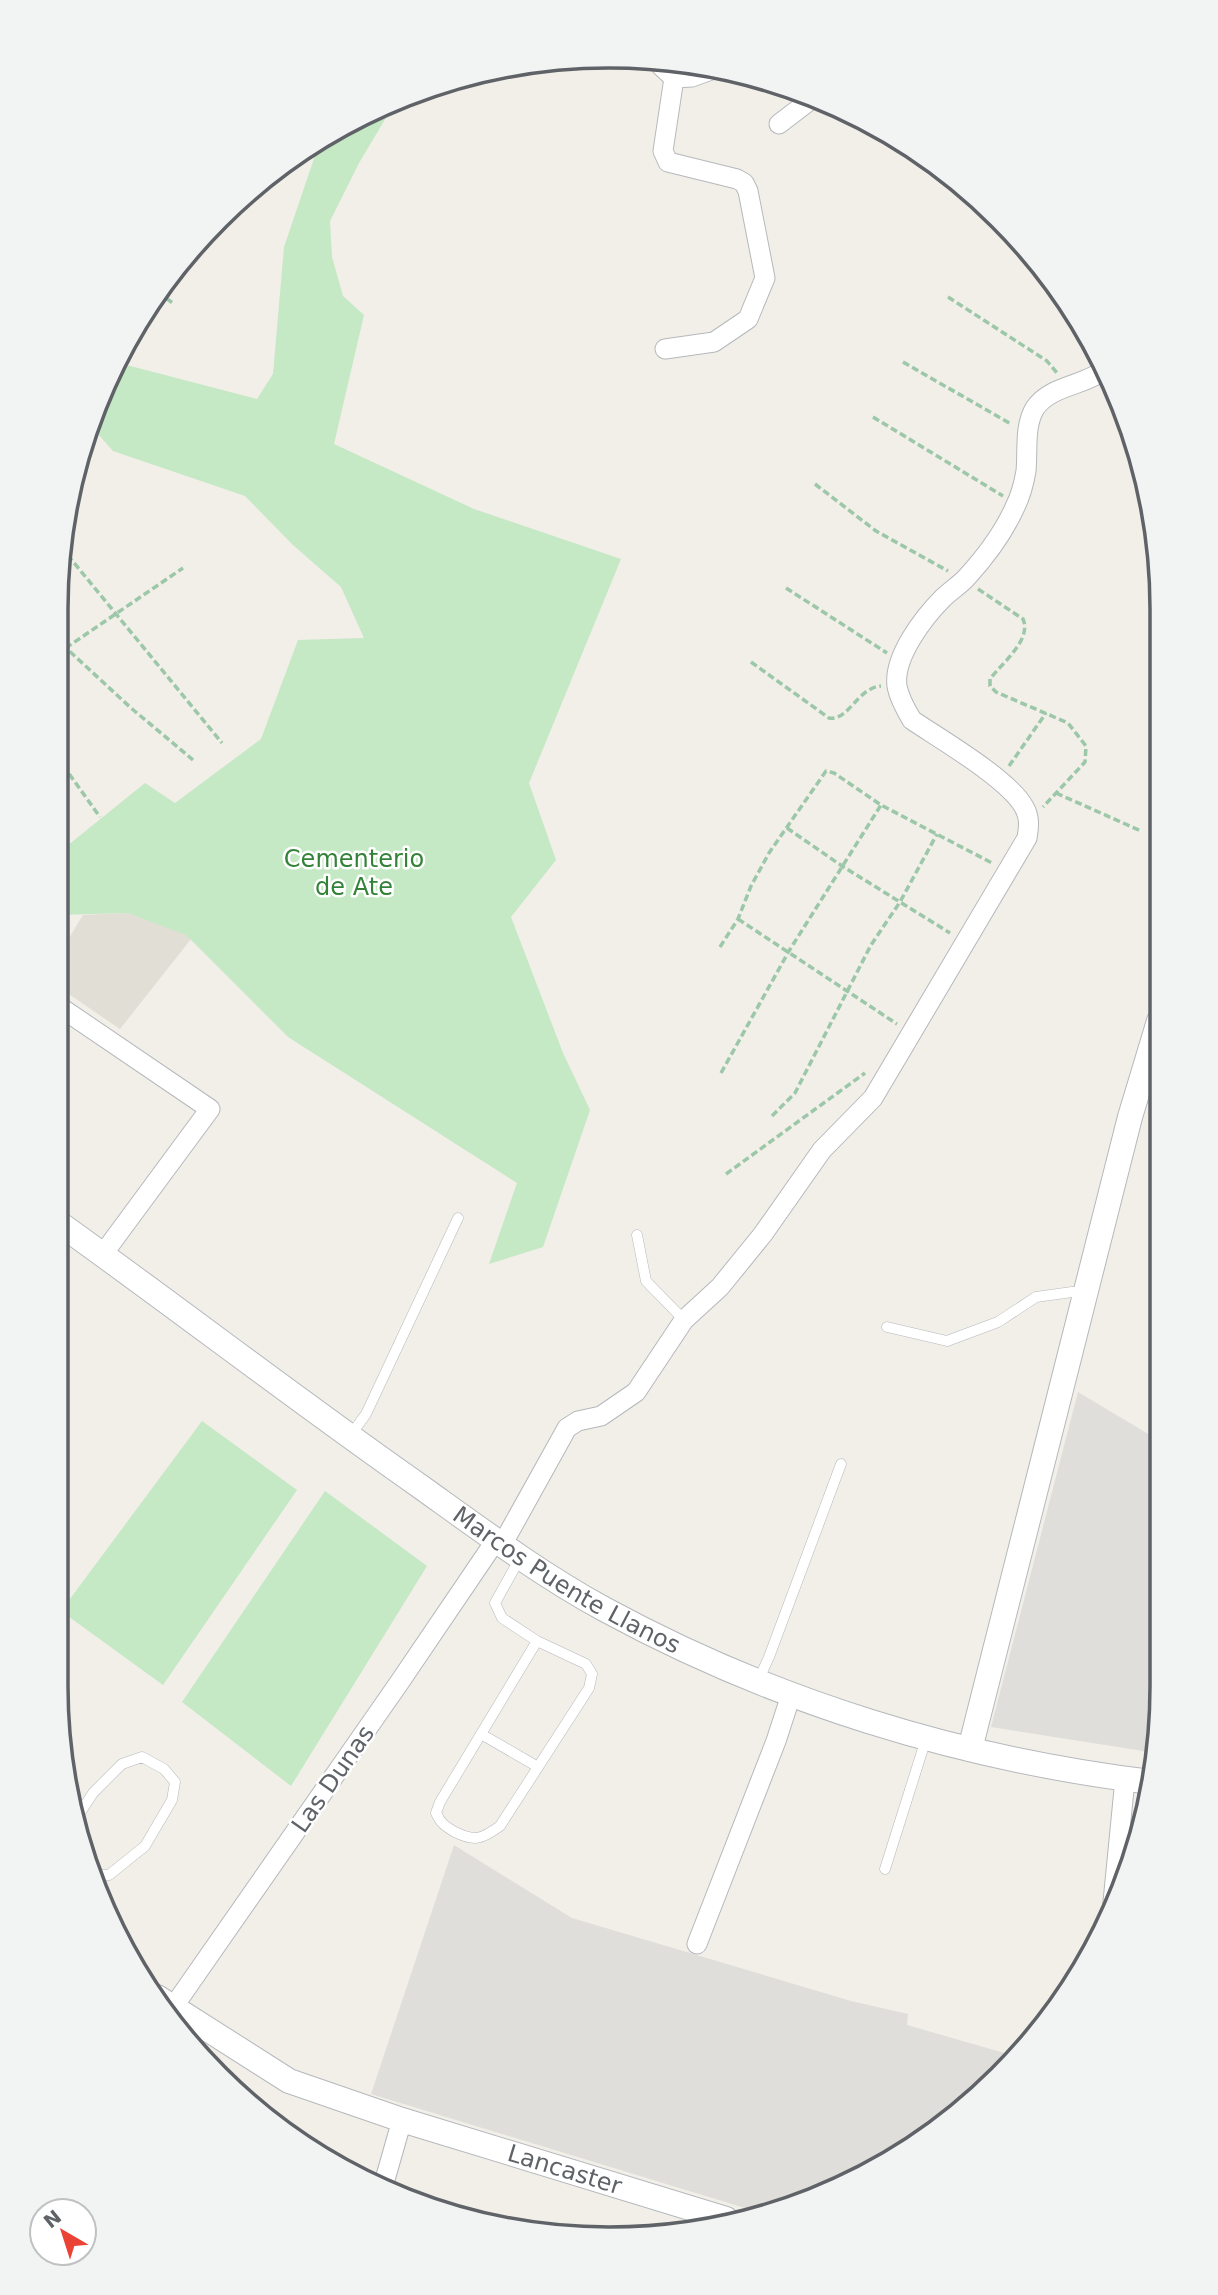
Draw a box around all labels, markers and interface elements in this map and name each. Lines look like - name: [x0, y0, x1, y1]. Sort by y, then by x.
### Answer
- park label: Cementerio de Ate: [284, 845, 424, 901]
- street label: Marcos Puente Llanos: [448, 1501, 685, 1660]
- street label: Las Dunas: [286, 1720, 380, 1838]
- street label: Lancaster: [504, 2139, 625, 2200]
- north arrow: [28, 2197, 98, 2267]
- text: N: [39, 2205, 65, 2232]

